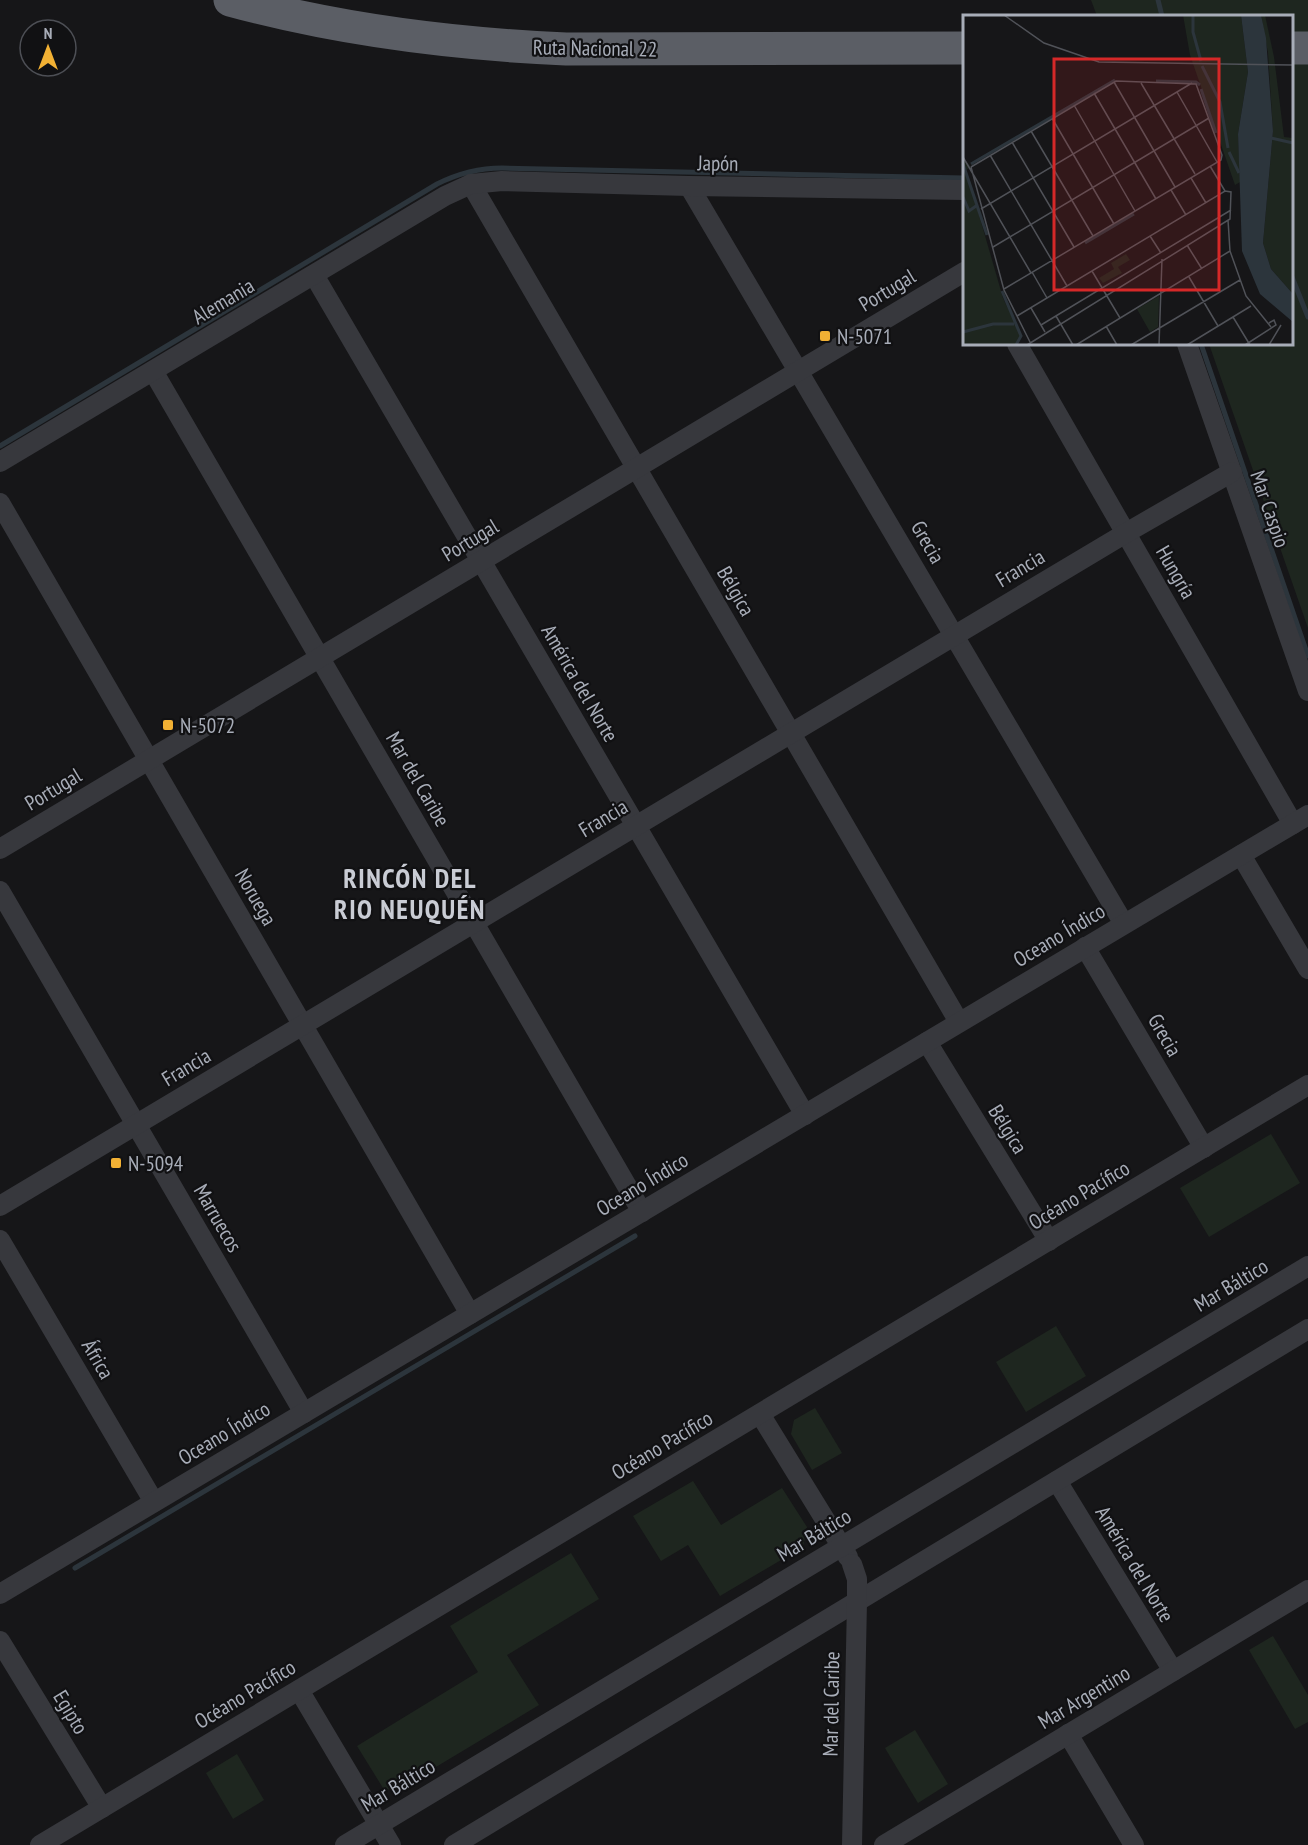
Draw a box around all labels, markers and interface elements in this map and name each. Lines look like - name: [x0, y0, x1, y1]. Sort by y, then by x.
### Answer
- inset map: [963, 15, 1293, 345]
- north arrow: [18, 18, 78, 78]
- text: N: [44, 23, 52, 43]
- street label: Ruta Nacional 22: [533, 33, 657, 63]
- street label: Japón: [696, 149, 739, 177]
- street label: Portugal: [854, 263, 920, 317]
- street label: Alemania: [187, 272, 259, 330]
- place label: N-5071: [837, 323, 892, 350]
- marker: N-5071: [818, 329, 832, 343]
- street label: Mar Caspio: [1244, 467, 1296, 551]
- street label: Portugal: [437, 513, 503, 567]
- street label: Grecia: [905, 516, 951, 568]
- street label: Hungría: [1150, 540, 1202, 604]
- street label: Francia: [991, 543, 1049, 593]
- street label: Bélgica: [711, 561, 761, 621]
- street label: América del Norte: [536, 620, 624, 746]
- place label: N-5072: [180, 712, 235, 739]
- marker: N-5072: [161, 718, 175, 732]
- street label: Mar del Caribe: [380, 727, 456, 831]
- street label: Portugal: [20, 762, 86, 816]
- street label: Francia: [574, 793, 632, 843]
- district label: RINCÓN DEL RIO NEUQUÉN: [334, 861, 486, 926]
- street label: Noruega: [229, 864, 283, 930]
- street label: Oceano Índico: [1008, 897, 1110, 973]
- street label: Grecia: [1142, 1009, 1188, 1061]
- street label: Francia: [157, 1042, 215, 1092]
- street label: Bélgica: [983, 1099, 1033, 1159]
- street label: Oceano Índico: [591, 1146, 693, 1222]
- place label: N-5094: [128, 1150, 184, 1177]
- street label: Océano Pacífico: [1024, 1154, 1134, 1236]
- marker: N-5094: [109, 1156, 123, 1170]
- street label: Marruecos: [188, 1179, 248, 1257]
- street label: Mar Báltico: [1189, 1252, 1273, 1318]
- street label: África: [76, 1334, 120, 1384]
- street label: Oceano Índico: [173, 1395, 275, 1471]
- street label: Océano Pacífico: [607, 1404, 717, 1486]
- street label: América del Norte: [1090, 1501, 1180, 1627]
- street label: Mar Báltico: [772, 1502, 856, 1568]
- street label: Mar del Caribe: [817, 1651, 845, 1757]
- street label: Océano Pacífico: [190, 1653, 300, 1735]
- street label: Mar Argentino: [1033, 1659, 1135, 1735]
- street label: Egipto: [47, 1685, 95, 1739]
- street label: Mar Báltico: [356, 1752, 440, 1818]

